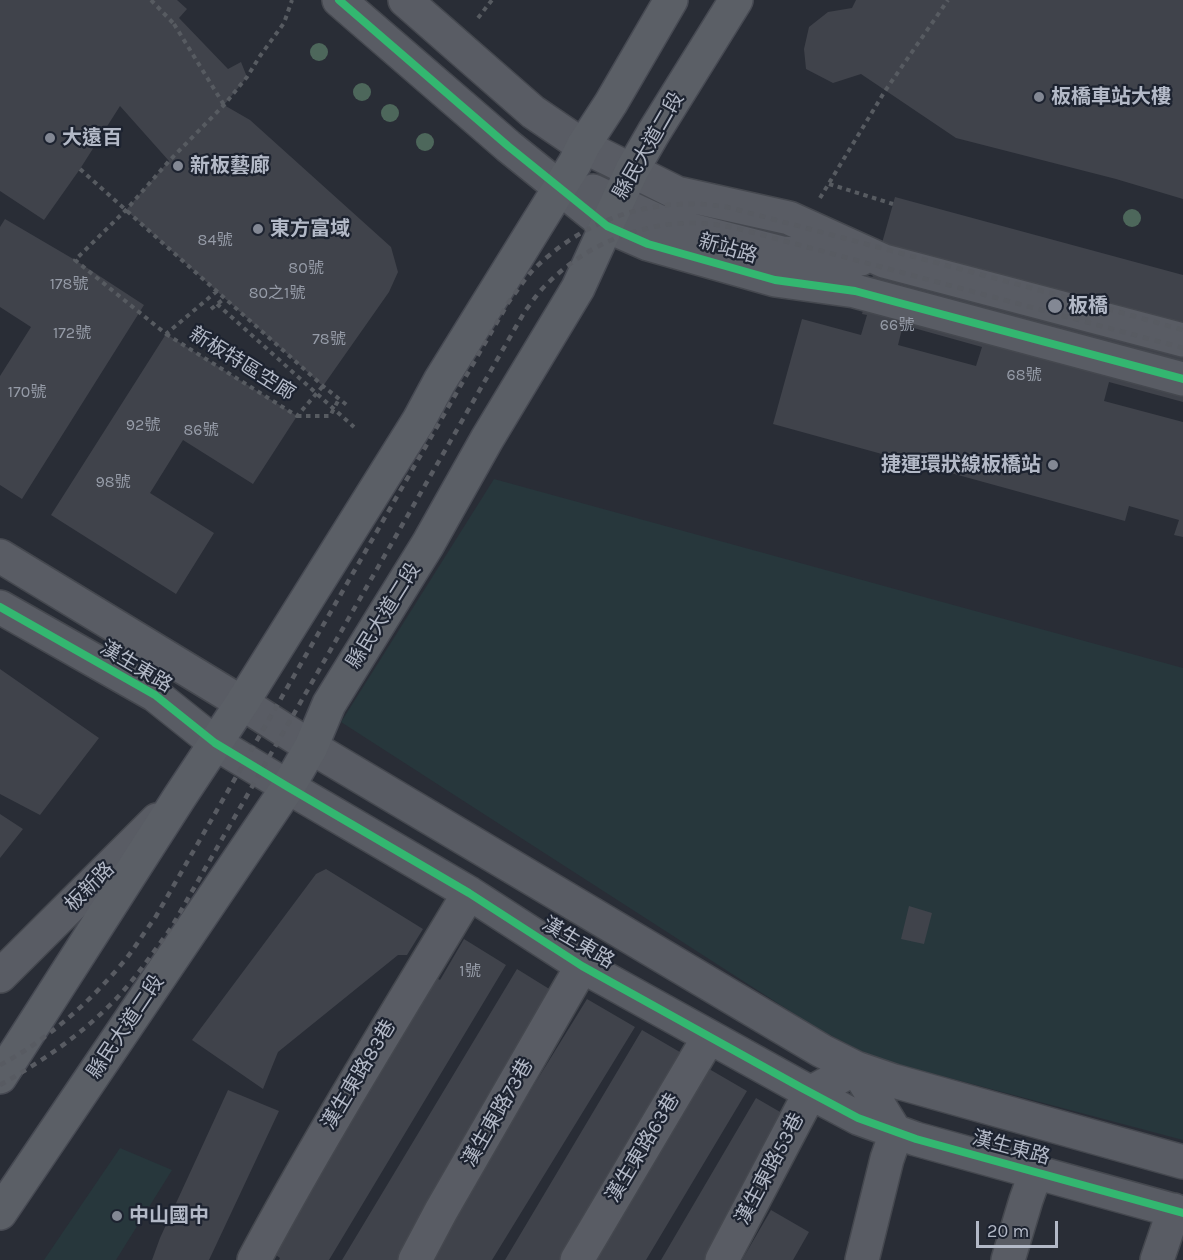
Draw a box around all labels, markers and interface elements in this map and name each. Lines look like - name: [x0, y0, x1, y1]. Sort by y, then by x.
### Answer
- place label: 板橋車站大樓: [1051, 85, 1171, 109]
- street label: 縣民大道二段: [609, 88, 689, 204]
- marker: 板橋車站大樓: [1032, 90, 1046, 104]
- place label: 大遠百: [62, 126, 122, 150]
- marker: 大遠百: [43, 131, 57, 145]
- place label: 新板藝廊: [190, 154, 270, 178]
- marker: 新板藝廊: [171, 159, 185, 173]
- place label: 東方富域: [270, 217, 350, 241]
- marker: 東方富域: [251, 222, 265, 236]
- street label: 新站路: [696, 229, 760, 269]
- house number: 84號: [198, 230, 232, 250]
- house number: 80號: [288, 258, 324, 278]
- house number: 178號: [50, 274, 88, 294]
- house number: 80之1號: [249, 283, 305, 303]
- place label: 板橋: [1068, 294, 1108, 318]
- marker: 板橋: [1046, 297, 1064, 315]
- house number: 66號: [880, 315, 914, 335]
- street label: 新板特區空廊: [185, 322, 299, 406]
- house number: 172號: [53, 323, 91, 343]
- house number: 78號: [312, 329, 346, 349]
- house number: 68號: [1007, 365, 1041, 385]
- house number: 170號: [8, 382, 46, 402]
- house number: 92號: [126, 415, 160, 435]
- house number: 86號: [184, 420, 218, 440]
- place label: 捷運環狀線板橋站: [881, 453, 1041, 477]
- marker: 捷運環狀線板橋站: [1046, 458, 1060, 472]
- house number: 98號: [95, 472, 131, 492]
- street label: 縣民大道二段: [342, 559, 426, 673]
- street label: 漢生東路: [96, 636, 176, 698]
- street label: 板新路: [60, 857, 120, 917]
- street label: 漢生東路: [538, 912, 618, 974]
- house number: 1號: [459, 961, 481, 981]
- street label: 縣民大道二段: [83, 971, 169, 1083]
- street label: 漢生東路83巷: [317, 1016, 401, 1134]
- street label: 漢生東路73巷: [457, 1055, 539, 1171]
- street label: 漢生東路63巷: [601, 1089, 685, 1207]
- street label: 漢生東路53巷: [731, 1109, 809, 1229]
- street label: 漢生東路: [969, 1126, 1053, 1170]
- place label: 中山國中: [129, 1204, 209, 1228]
- marker: 中山國中: [110, 1209, 124, 1223]
- scale bar: [979, 1209, 1062, 1247]
- text: 20 m: [987, 1220, 1029, 1242]

